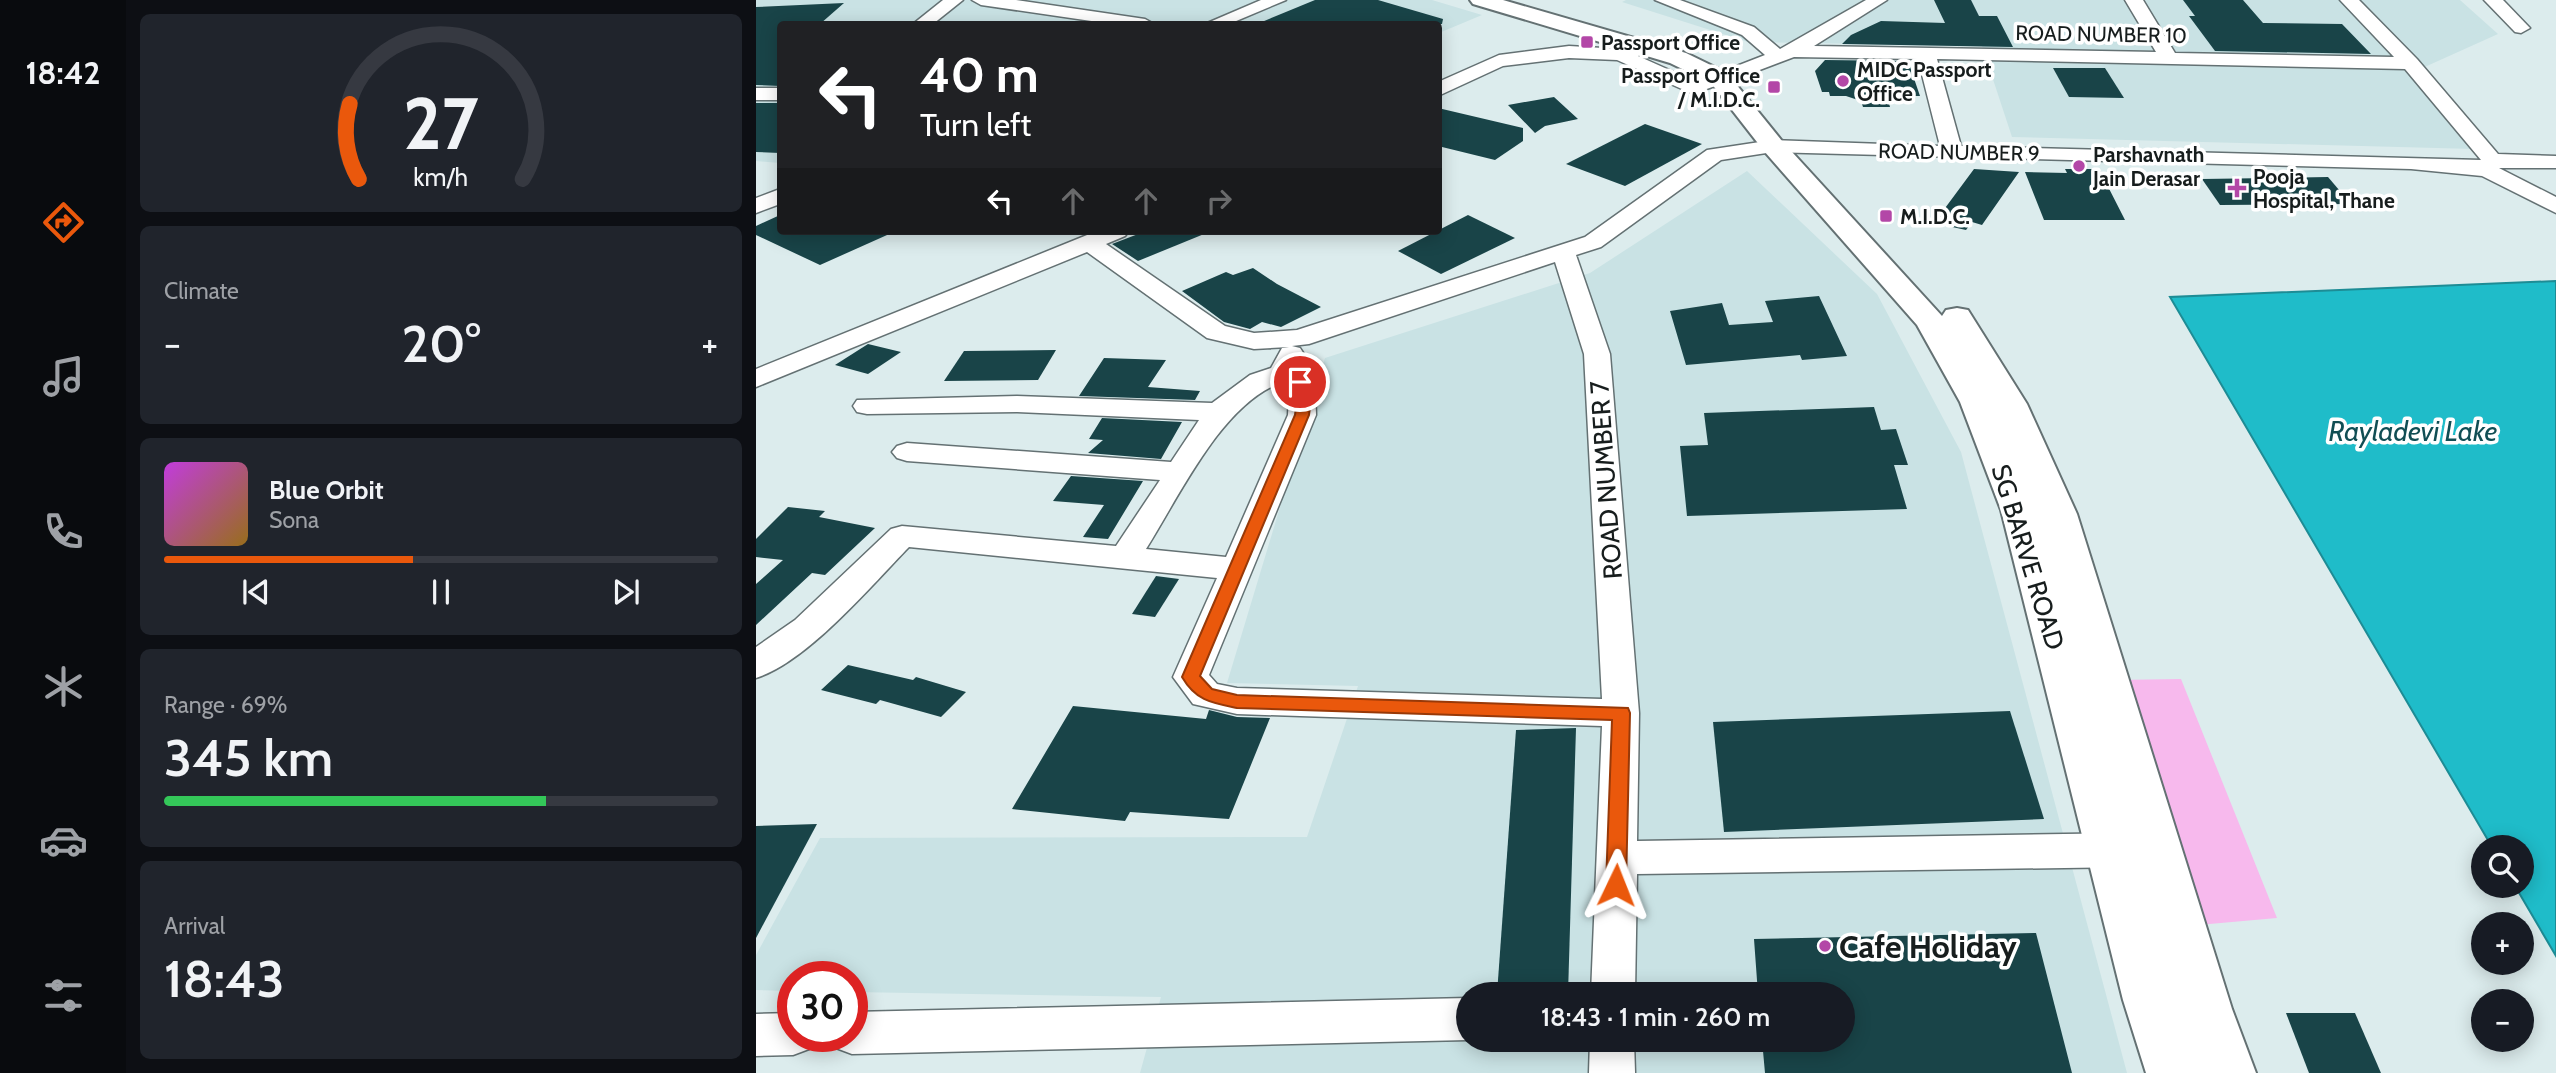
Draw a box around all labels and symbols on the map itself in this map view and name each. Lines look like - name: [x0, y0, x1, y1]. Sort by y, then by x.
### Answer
- street label: ROAD NUMBER 10: [2015, 20, 2187, 48]
- place label: Passport Office: [1601, 30, 1740, 55]
- marker: Passport Office: [1579, 34, 1595, 50]
- place label: MIDC Passport Office: [1857, 57, 1992, 106]
- place label: Passport Office / M.I.D.C.: [1621, 63, 1760, 112]
- marker: MIDC Passport Office: [1835, 73, 1851, 89]
- marker: Passport Office / M.I.D.C.: [1766, 79, 1782, 95]
- street label: ROAD NUMBER 9: [1878, 138, 2040, 166]
- place label: Parshavnath Jain Derasar: [2092, 142, 2204, 191]
- marker: Parshavnath Jain Derasar: [2071, 158, 2087, 174]
- place label: Pooja Hospital, Thane: [2253, 164, 2395, 213]
- marker: Pooja Hospital, Thane: [2227, 178, 2247, 198]
- place label: M.I.D.C.: [1900, 204, 1970, 229]
- marker: M.I.D.C.: [1878, 208, 1894, 224]
- pin: [1270, 352, 1330, 412]
- street label: ROAD NUMBER 7: [1583, 380, 1629, 580]
- water label: Rayladevi Lake: [2329, 414, 2498, 448]
- street label: SG BARVE ROAD: [1985, 460, 2071, 654]
- position arrow: [1579, 848, 1653, 922]
- place label: Cafe Holiday: [1839, 927, 2017, 966]
- marker: Cafe Holiday: [1817, 938, 1833, 954]
- speed limit sign: 30: [777, 961, 868, 1052]

